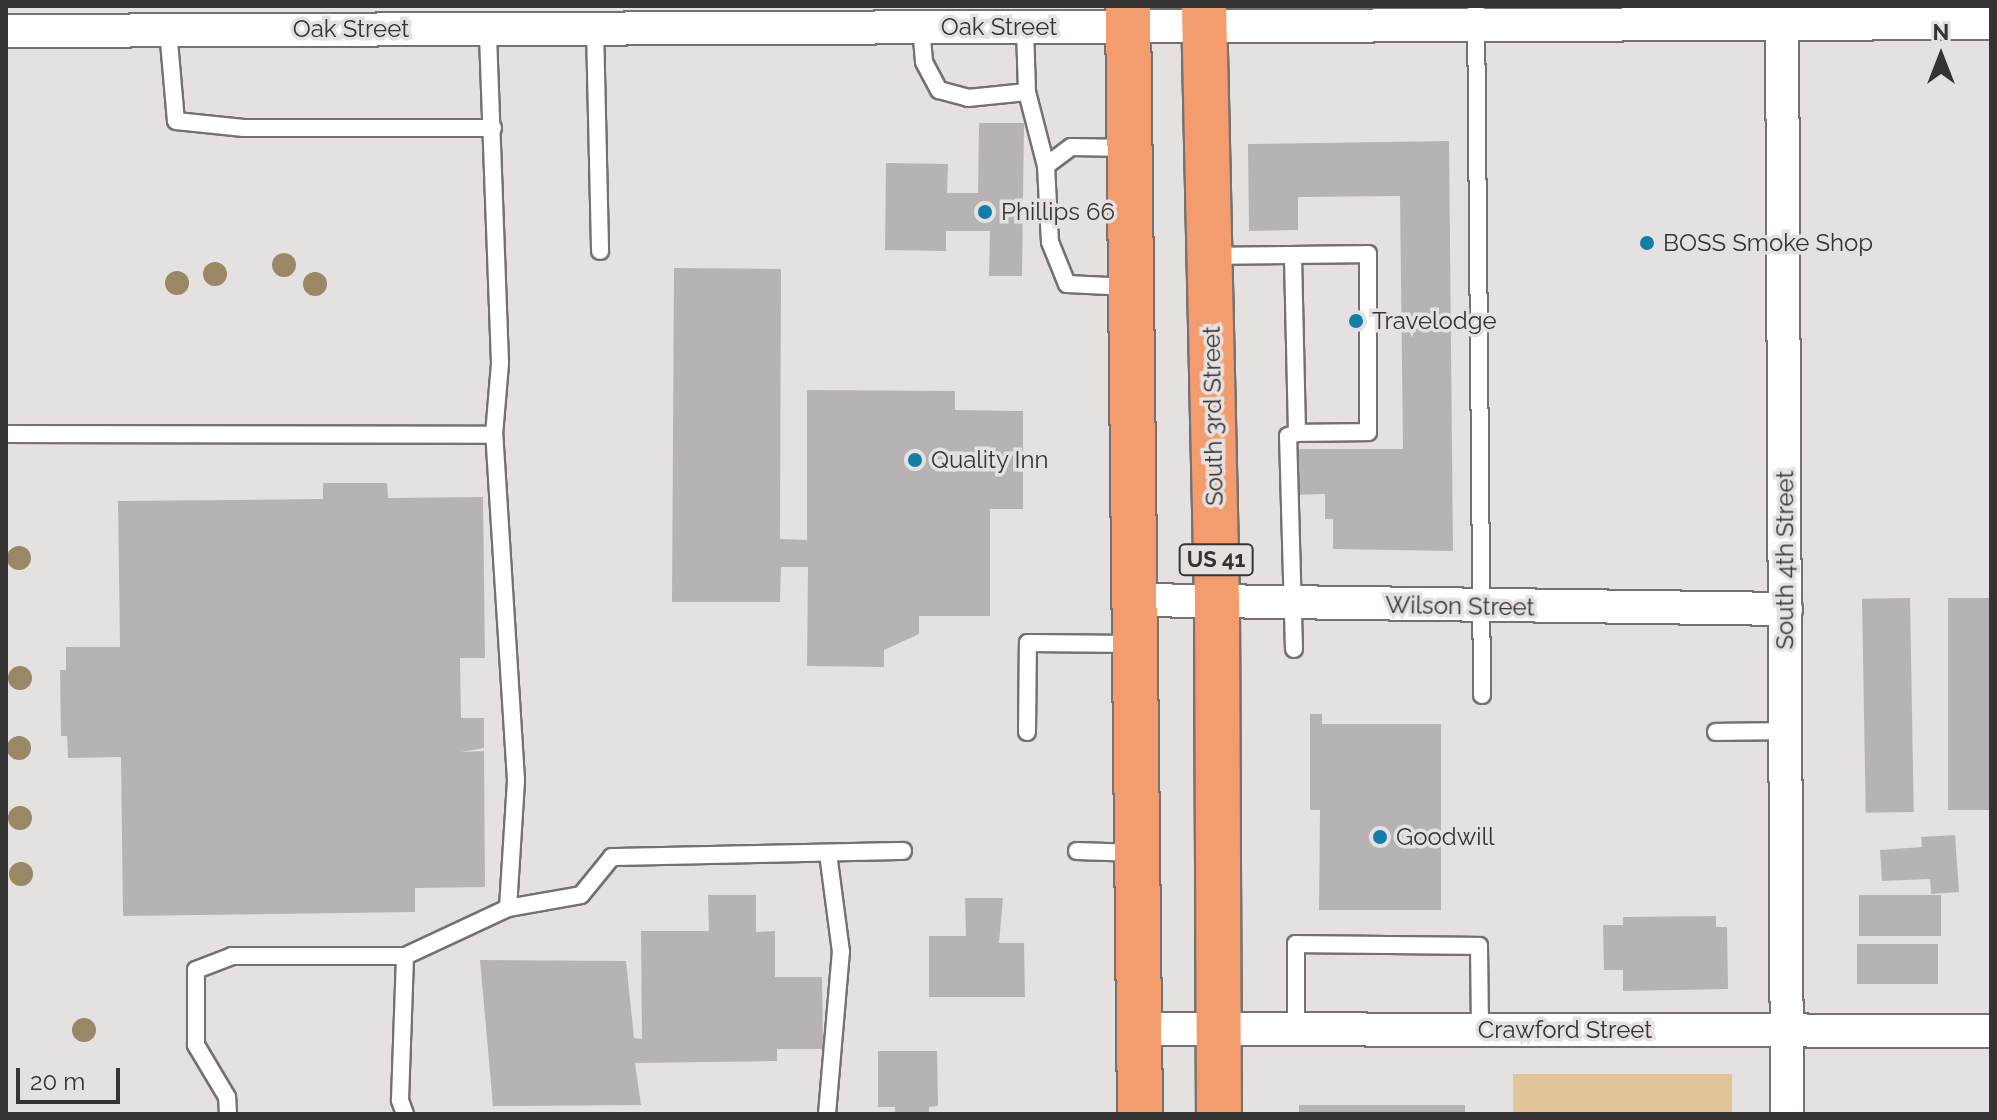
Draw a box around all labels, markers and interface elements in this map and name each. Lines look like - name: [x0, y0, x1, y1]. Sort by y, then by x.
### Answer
- street label: Oak Street: [941, 13, 1057, 41]
- street label: Oak Street: [293, 15, 409, 43]
- north arrow: [1901, 16, 1981, 96]
- text: N: [1933, 19, 1949, 45]
- place label: Phillips 66: [1001, 198, 1115, 226]
- marker: Phillips 66: [976, 203, 994, 221]
- place label: BOSS Smoke Shop: [1663, 229, 1873, 257]
- marker: BOSS Smoke Shop: [1638, 234, 1656, 252]
- place label: Travelodge: [1372, 307, 1497, 335]
- marker: Travelodge: [1347, 312, 1365, 330]
- street label: South 3rd Street: [1197, 326, 1229, 506]
- place label: Quality Inn: [931, 446, 1049, 474]
- marker: Quality Inn: [906, 451, 924, 469]
- street label: South 4th Street: [1771, 470, 1799, 650]
- road number: US 41: [1178, 542, 1254, 578]
- street label: Wilson Street: [1385, 590, 1535, 622]
- place label: Goodwill: [1396, 823, 1494, 851]
- marker: Goodwill: [1371, 828, 1389, 846]
- street label: Crawford Street: [1478, 1016, 1652, 1044]
- scale bar: [20, 1052, 124, 1102]
- text: 20 m: [30, 1067, 85, 1096]

